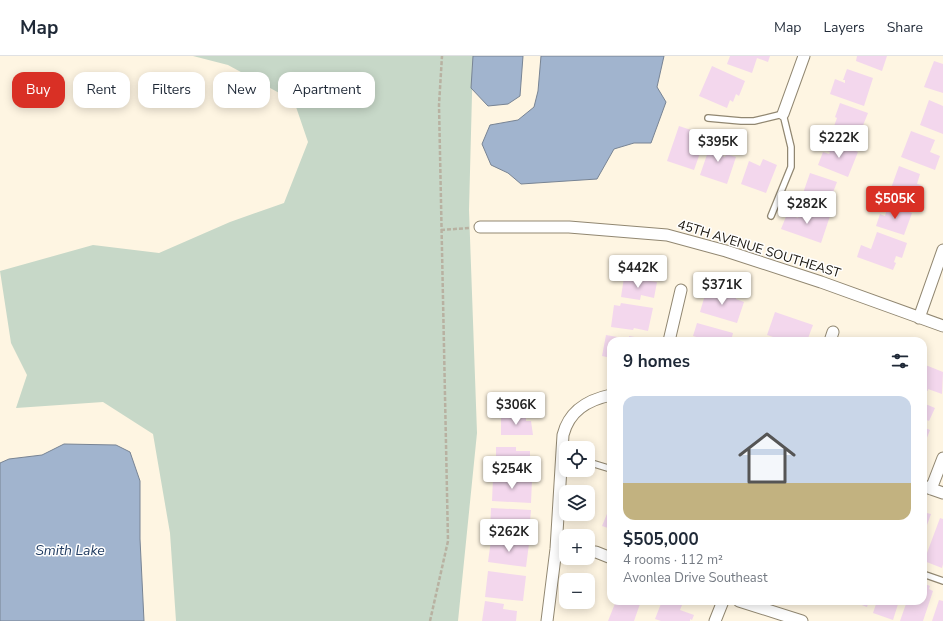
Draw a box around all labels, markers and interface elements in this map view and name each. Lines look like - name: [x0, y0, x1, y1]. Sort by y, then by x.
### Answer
- text: Map: [20, 15, 58, 41]
- text: Map: [774, 18, 801, 37]
- text: Layers: [823, 18, 865, 37]
- text: Share: [887, 18, 923, 37]
- chip: Buy: [12, 72, 65, 108]
- chip: Rent: [73, 72, 130, 108]
- chip: Filters: [138, 72, 205, 108]
- chip: New: [213, 72, 270, 108]
- chip: Apartment: [278, 72, 375, 108]
- pin: $222K: [811, 125, 867, 159]
- pin: $395K: [690, 129, 746, 163]
- text: $222K: [819, 129, 859, 147]
- text: $395K: [698, 133, 738, 151]
- pin: $505K: [867, 186, 923, 220]
- text: $505K: [875, 190, 915, 208]
- pin: $282K: [779, 191, 835, 225]
- text: $282K: [787, 195, 827, 213]
- street label: 45TH AVENUE SOUTHEAST: [675, 216, 843, 282]
- pin: $442K: [610, 255, 666, 289]
- text: $442K: [618, 259, 658, 277]
- pin: $371K: [694, 272, 750, 306]
- text: $371K: [702, 276, 742, 294]
- text: 9 homes: [623, 350, 690, 373]
- icon: filters: [889, 350, 911, 372]
- pin: $306K: [488, 392, 544, 426]
- text: $306K: [496, 396, 536, 414]
- icon: home: [731, 422, 803, 494]
- map controls: [559, 441, 595, 609]
- button: locate: [559, 441, 595, 477]
- pin: $254K: [484, 456, 540, 490]
- text: $254K: [492, 460, 532, 478]
- button: layers: [559, 485, 595, 521]
- pin: $262K: [481, 519, 537, 553]
- text: $262K: [489, 523, 529, 541]
- text: $505,000: [623, 528, 699, 551]
- button: +: [559, 529, 595, 565]
- water label: Smith Lake: [35, 541, 105, 560]
- text: 4 rooms · 112 m²: [623, 551, 723, 569]
- text: Avonlea Drive Southeast: [623, 569, 767, 587]
- button: −: [559, 573, 595, 609]

